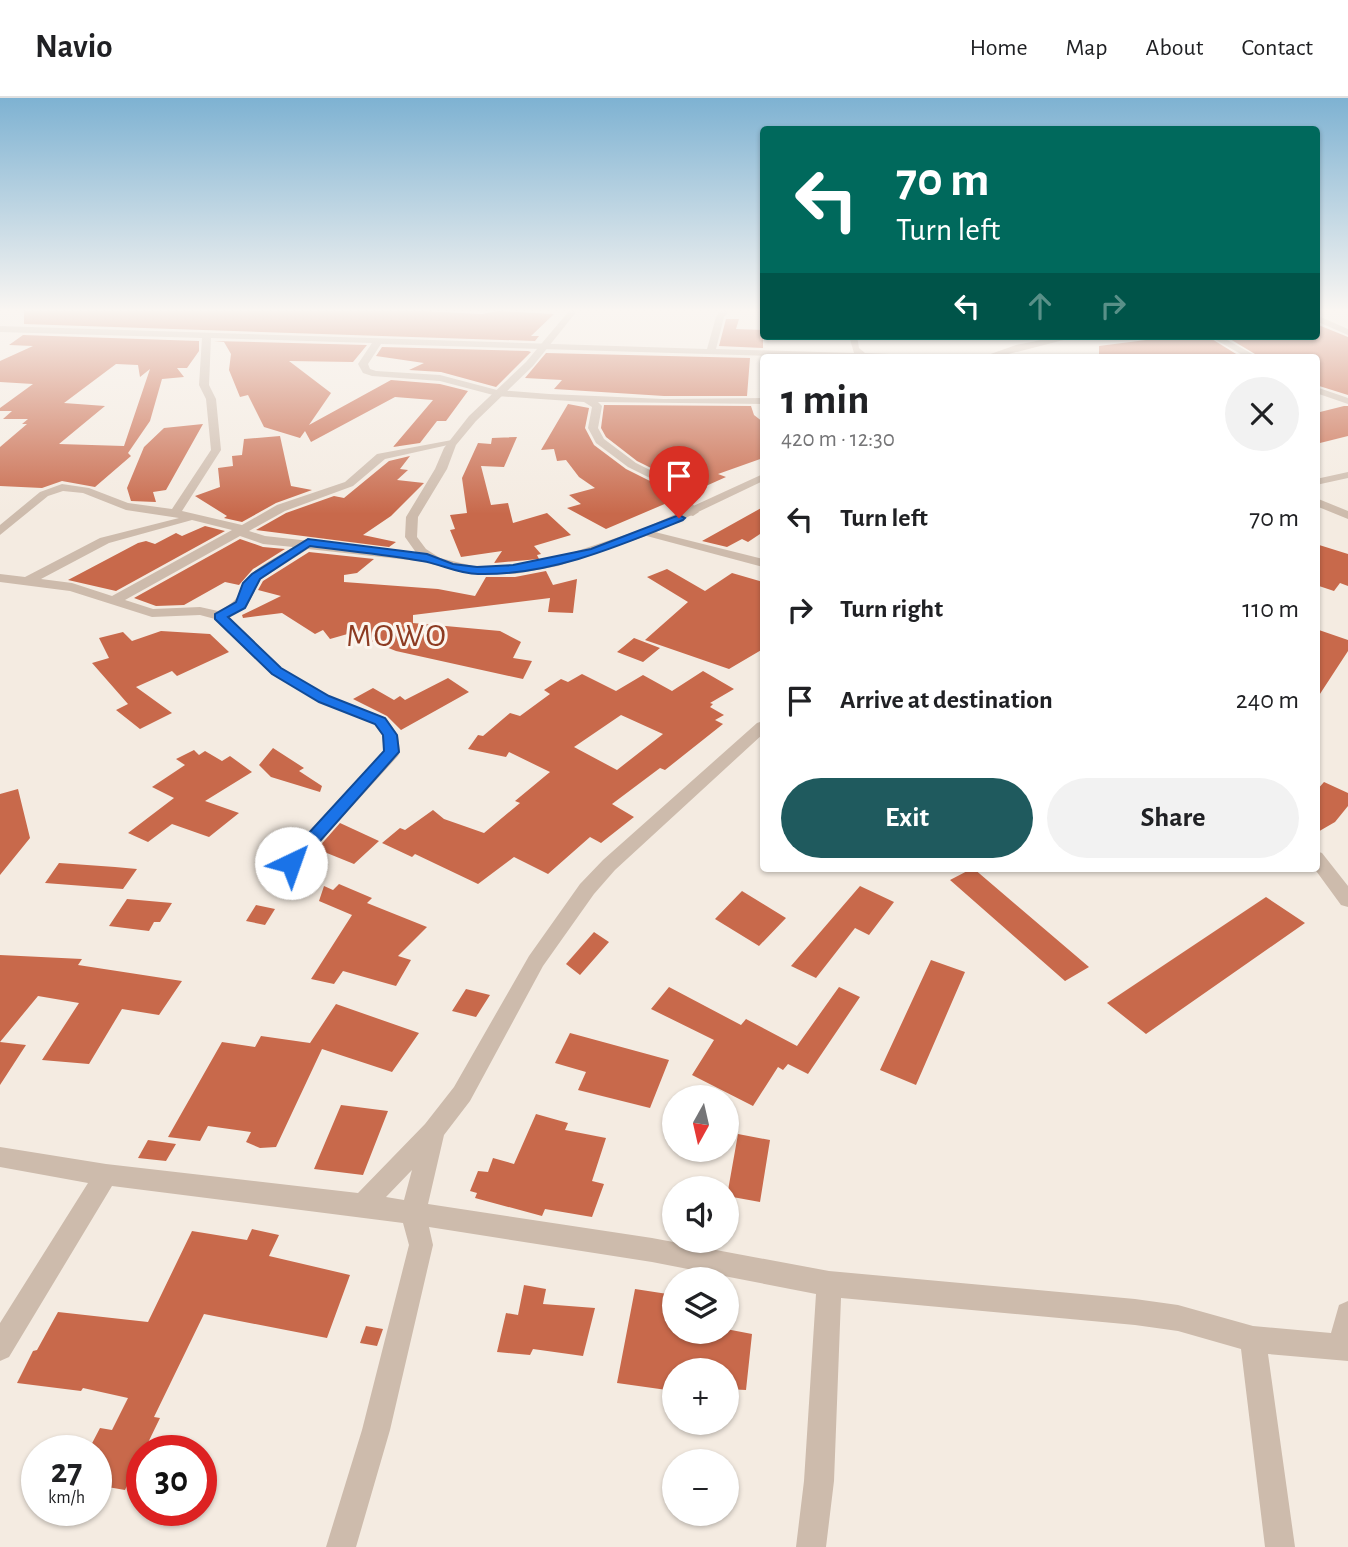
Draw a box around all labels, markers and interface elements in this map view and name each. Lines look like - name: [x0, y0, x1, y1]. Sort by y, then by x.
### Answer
- text: Navio: [35, 31, 113, 64]
- text: Home: [970, 36, 1028, 60]
- text: Map: [1066, 36, 1108, 60]
- text: About: [1146, 36, 1203, 60]
- text: Contact: [1241, 36, 1313, 60]
- icon: left: [781, 154, 872, 245]
- text: 70 m: [896, 156, 990, 205]
- text: Turn left: [896, 214, 1000, 246]
- icon: left: [948, 287, 986, 325]
- icon: ahead: [1021, 287, 1059, 325]
- icon: right: [1094, 287, 1132, 325]
- button: close: [1225, 377, 1299, 451]
- text: 1 min: [781, 379, 870, 421]
- text: 420 m · 12:30: [781, 428, 895, 451]
- pin: [649, 446, 709, 518]
- icon: arrive: [660, 457, 698, 495]
- icon: left: [781, 500, 819, 538]
- text: Turn left: [840, 505, 928, 531]
- text: 70 m: [1249, 505, 1299, 531]
- icon: right: [781, 591, 819, 629]
- text: Turn right: [840, 596, 943, 622]
- text: 110 m: [1242, 596, 1299, 622]
- district label: MOWO: [346, 620, 448, 652]
- icon: arrive: [781, 682, 819, 720]
- text: Arrive at destination: [840, 687, 1053, 713]
- text: 240 m: [1236, 687, 1299, 713]
- button: Exit: [781, 778, 1033, 858]
- button: Share: [1047, 778, 1299, 858]
- position arrow: [254, 826, 328, 900]
- north arrow: [662, 1085, 738, 1162]
- map controls: [662, 1085, 739, 1526]
- button: sound: [662, 1176, 739, 1253]
- button: layers: [662, 1267, 739, 1344]
- button: +: [662, 1358, 739, 1435]
- speed limit sign: 30: [126, 1435, 217, 1526]
- button: −: [662, 1449, 739, 1526]
- text: 27: [51, 1454, 82, 1489]
- text: km/h: [48, 1489, 85, 1507]

